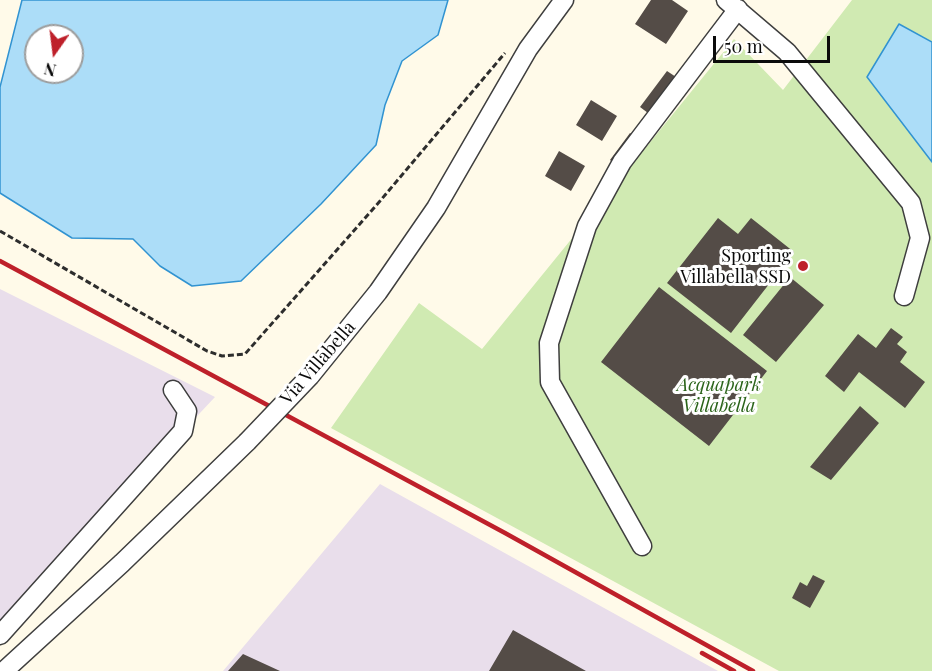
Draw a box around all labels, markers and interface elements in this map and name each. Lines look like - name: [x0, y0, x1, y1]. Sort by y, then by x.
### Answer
- north arrow: [24, 24, 84, 84]
- scale bar: [716, 24, 833, 62]
- text: 50 m: [724, 34, 763, 58]
- text: N: [42, 58, 58, 82]
- place label: Sporting Villabella SSD: [680, 245, 791, 288]
- marker: Sporting Villabella SSD: [796, 259, 810, 273]
- street label: Via Villabella: [276, 317, 360, 409]
- park label: Acquapark Villabella: [677, 374, 761, 416]

